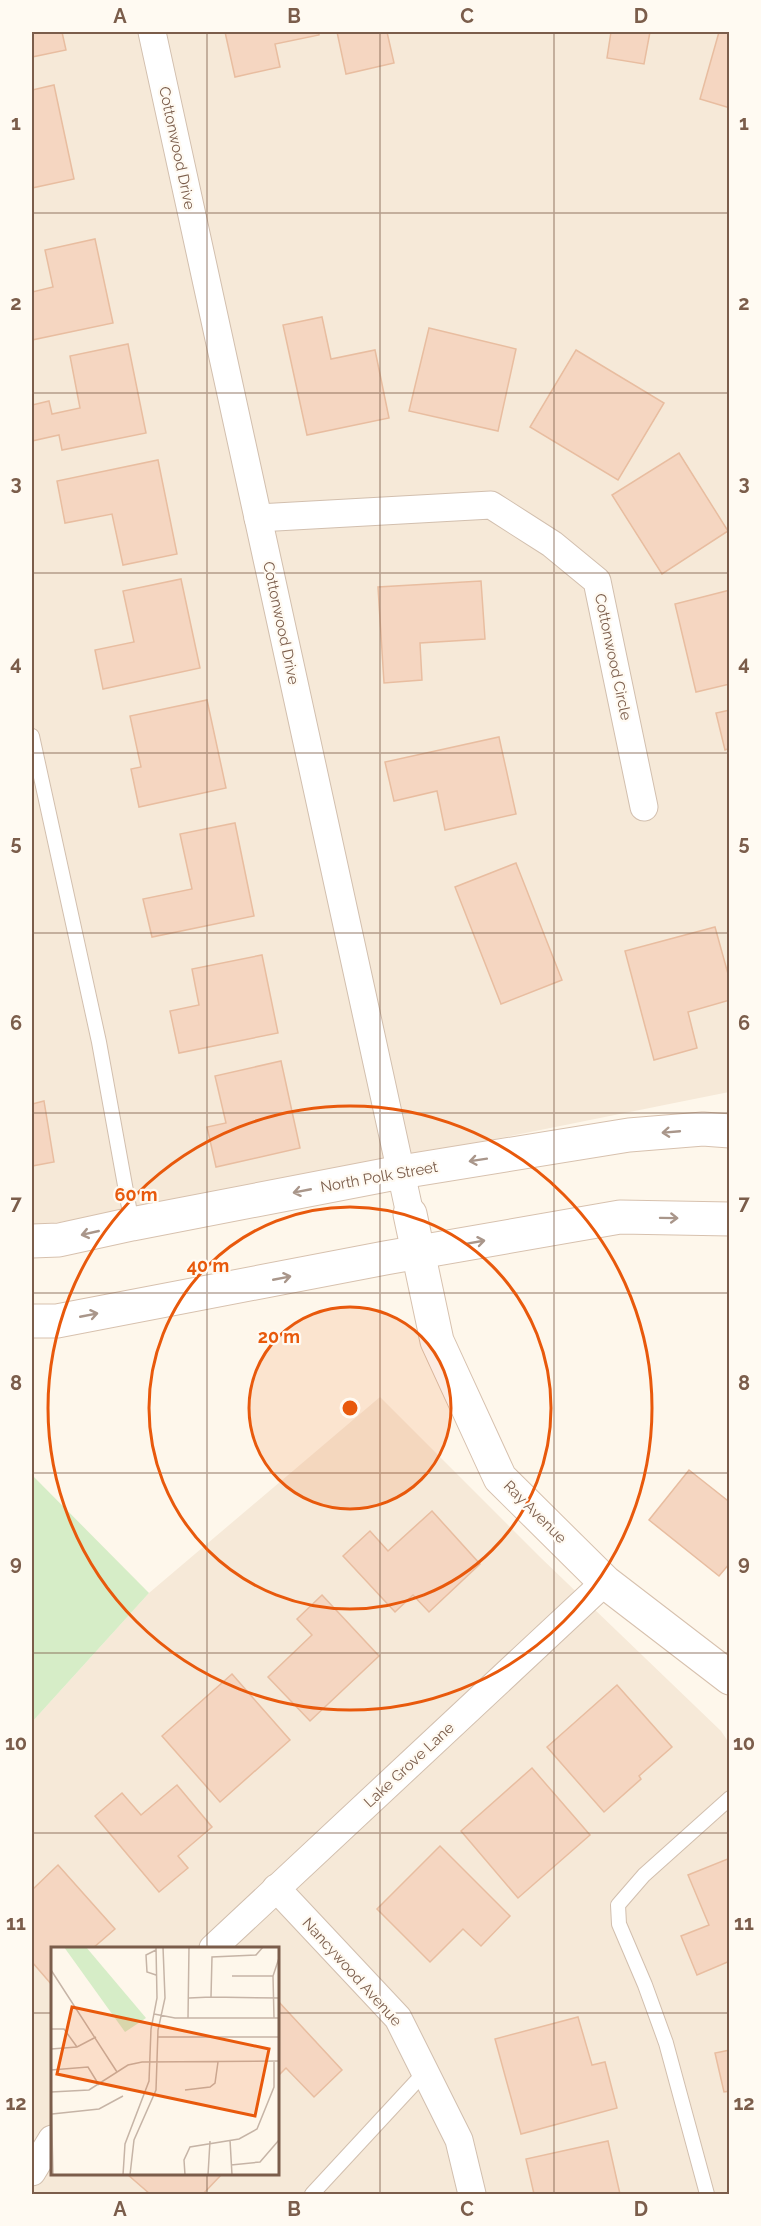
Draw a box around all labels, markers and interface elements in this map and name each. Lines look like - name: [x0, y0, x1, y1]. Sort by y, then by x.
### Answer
- text: A: [113, 4, 127, 28]
- text: B: [287, 4, 301, 28]
- text: C: [460, 4, 474, 28]
- text: D: [634, 4, 648, 28]
- street label: Cottonwood Drive: [155, 85, 199, 211]
- text: 1: [11, 111, 21, 135]
- text: 1: [739, 111, 749, 135]
- text: 2: [10, 291, 22, 315]
- text: 2: [738, 291, 750, 315]
- text: 3: [10, 471, 22, 495]
- text: 3: [738, 471, 750, 495]
- street label: Cottonwood Drive: [259, 560, 303, 686]
- street label: Cottonwood Circle: [591, 592, 635, 722]
- text: 4: [10, 651, 22, 675]
- text: 4: [738, 651, 750, 675]
- text: 5: [10, 831, 22, 855]
- text: 5: [738, 831, 750, 855]
- text: 6: [10, 1011, 22, 1035]
- text: 6: [738, 1011, 750, 1035]
- one-way arrow: [662, 1127, 682, 1138]
- one-way arrow: [469, 1154, 489, 1165]
- street label: North Polk Street: [319, 1158, 439, 1196]
- text: 60 m: [114, 1184, 158, 1205]
- one-way arrow: [293, 1186, 312, 1197]
- text: 7: [10, 1191, 22, 1215]
- text: 7: [738, 1191, 750, 1215]
- one-way arrow: [658, 1212, 678, 1224]
- one-way arrow: [81, 1228, 100, 1239]
- one-way arrow: [466, 1236, 485, 1247]
- text: 40 m: [187, 1255, 229, 1276]
- one-way arrow: [272, 1272, 291, 1283]
- one-way arrow: [79, 1309, 99, 1320]
- text: 20 m: [258, 1326, 300, 1347]
- text: 8: [10, 1371, 22, 1395]
- text: 8: [738, 1371, 750, 1395]
- centre of rings: [340, 1398, 360, 1418]
- street label: Ray Avenue: [500, 1477, 570, 1547]
- text: 9: [10, 1551, 22, 1575]
- text: 9: [738, 1551, 750, 1575]
- street label: Lake Grove Lane: [360, 1719, 458, 1811]
- text: 10: [5, 1731, 27, 1755]
- text: 10: [733, 1731, 755, 1755]
- text: 11: [6, 1911, 26, 1935]
- text: 11: [734, 1911, 754, 1935]
- street label: Nancywood Avenue: [299, 1914, 406, 2030]
- inset map: [51, 1947, 279, 2175]
- text: 12: [5, 2091, 27, 2115]
- text: 12: [733, 2091, 755, 2115]
- text: A: [113, 2197, 127, 2221]
- text: B: [287, 2197, 301, 2221]
- text: C: [460, 2197, 474, 2221]
- text: D: [634, 2197, 648, 2221]

